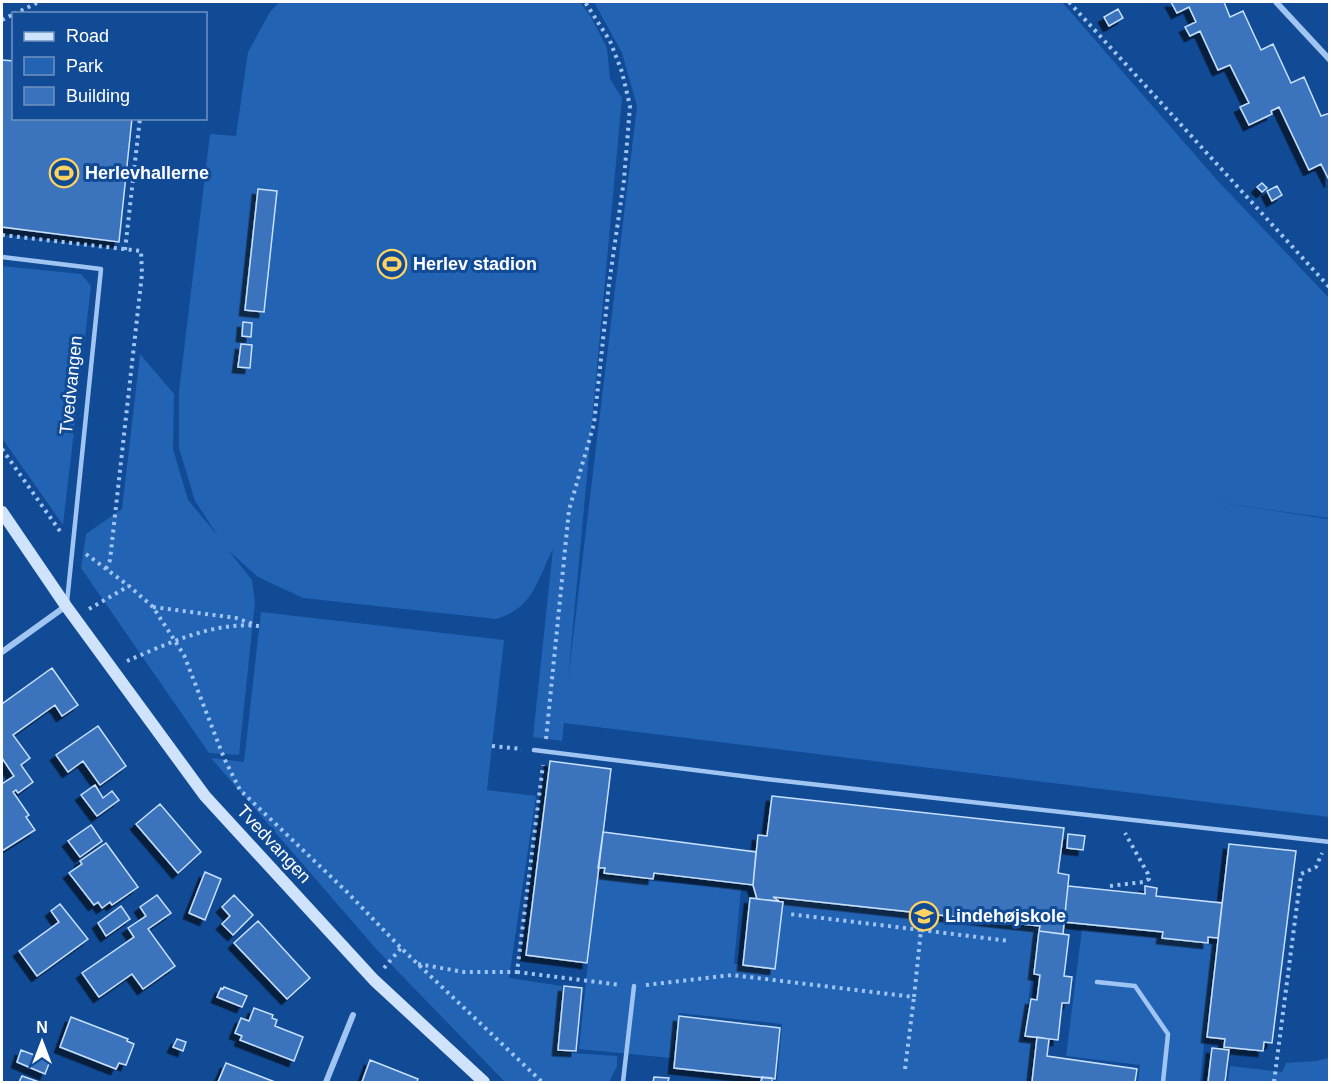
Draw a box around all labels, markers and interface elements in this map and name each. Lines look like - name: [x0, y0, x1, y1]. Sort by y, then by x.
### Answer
- legend: [12, 12, 207, 120]
- text: Road: [66, 26, 109, 46]
- text: Park: [66, 56, 104, 76]
- text: Building: [66, 86, 130, 106]
- sports icon: Herlevhallerne: [48, 157, 80, 189]
- place label: Herlevhallerne: [85, 163, 209, 183]
- sports icon: Herlev stadion: [376, 248, 408, 280]
- place label: Herlev stadion: [413, 254, 537, 274]
- street label: Tvedvangen: [56, 335, 86, 435]
- street label: Tvedvangen: [233, 801, 315, 887]
- school or university icon: Lindehøjskole: [908, 900, 940, 932]
- place label: Lindehøjskole: [945, 906, 1066, 926]
- north arrow: [12, 1012, 72, 1072]
- text: N: [36, 1019, 48, 1036]

